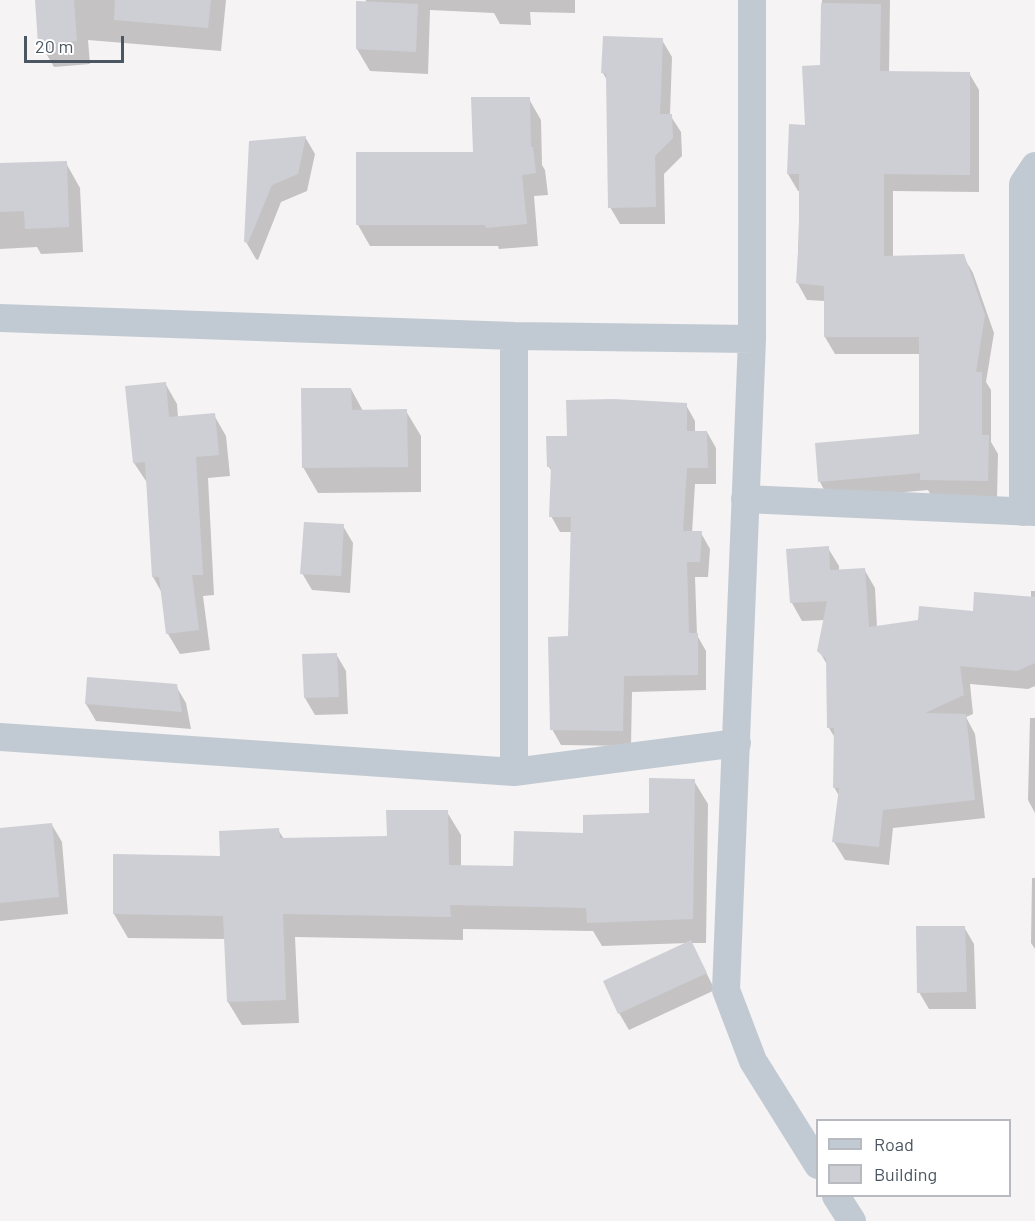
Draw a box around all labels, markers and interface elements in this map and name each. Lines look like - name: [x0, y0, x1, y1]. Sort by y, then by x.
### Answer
- scale bar: [27, 24, 128, 62]
- text: 20 m: [35, 35, 73, 57]
- legend: [816, 1119, 1011, 1197]
- text: Road: [874, 1133, 914, 1155]
- text: Building: [874, 1163, 937, 1185]

